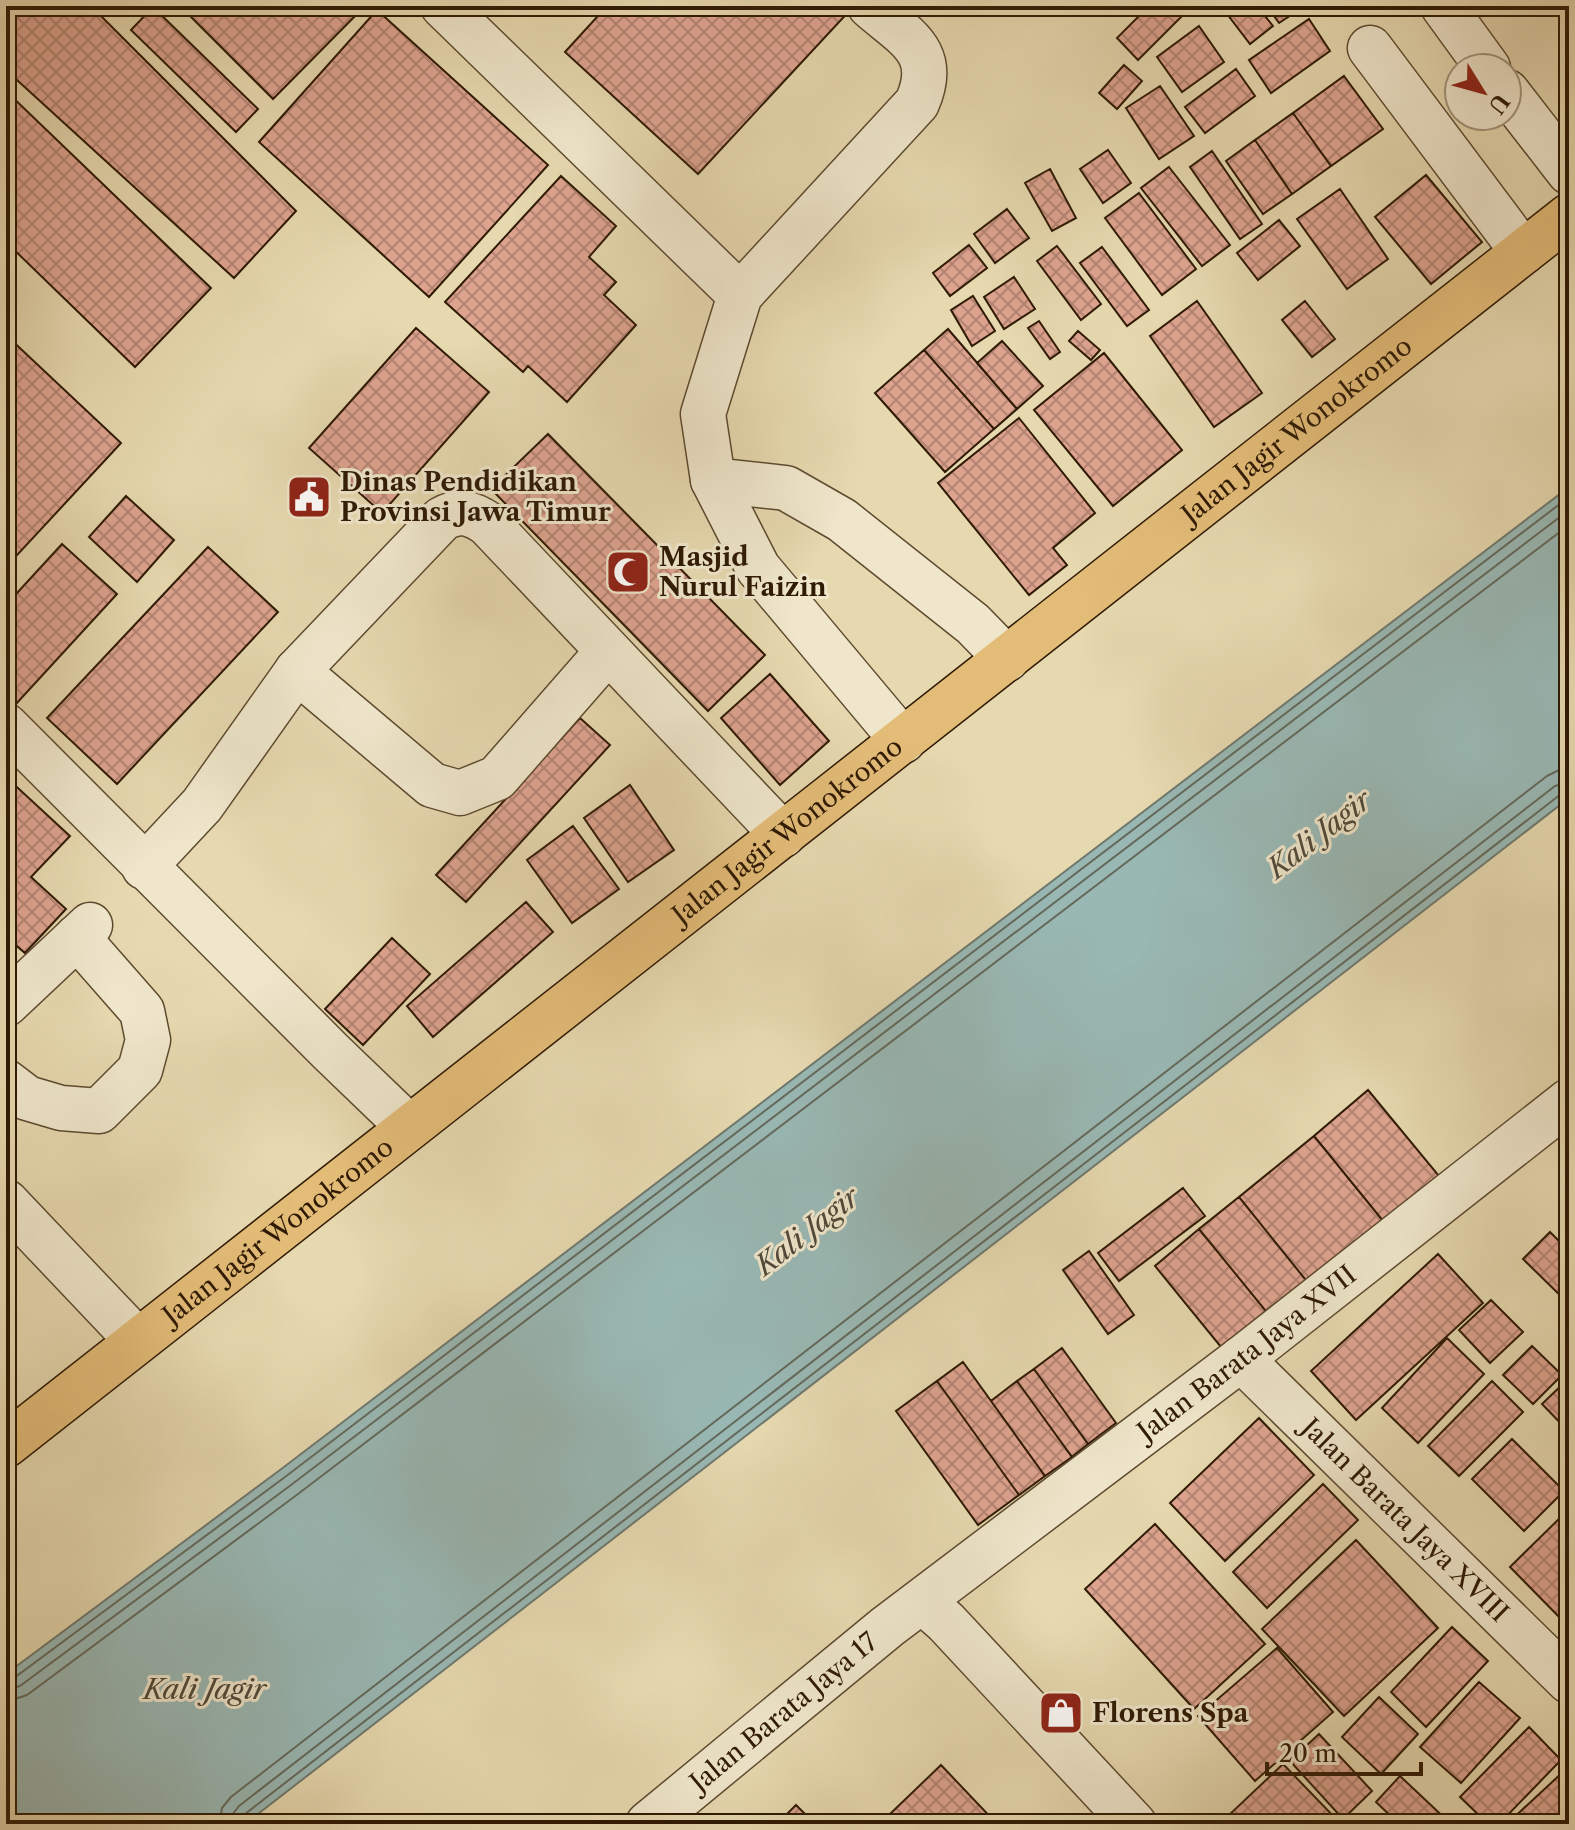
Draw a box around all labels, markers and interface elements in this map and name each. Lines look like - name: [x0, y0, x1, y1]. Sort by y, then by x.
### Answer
- north arrow: [1443, 52, 1523, 132]
- text: U: [1482, 88, 1515, 119]
- street label: Jalan Jagir Wonokromo: [1172, 330, 1418, 533]
- place label: Dinas Pendidikan Provinsi Jawa Timur: [340, 466, 611, 528]
- public building icon: Dinas Pendidikan Provinsi Jawa Timur: [285, 473, 333, 521]
- place label: Masjid Nurul Faizin: [659, 541, 827, 603]
- mosque icon: Masjid Nurul Faizin: [604, 548, 652, 596]
- street label: Jalan Jagir Wonokromo: [663, 730, 909, 933]
- water label: Kali Jagir: [1259, 782, 1379, 886]
- street label: Jalan Jagir Wonokromo: [153, 1131, 400, 1334]
- water label: Kali Jagir: [747, 1179, 867, 1283]
- street label: Jalan Barata Jaya XVII: [1128, 1259, 1363, 1450]
- street label: Jalan Barata Jaya XVIII: [1292, 1409, 1515, 1629]
- street label: Jalan Barata Jaya 17: [681, 1625, 884, 1801]
- water label: Kali Jagir: [142, 1672, 268, 1706]
- shop icon: Florens Spa: [1037, 1689, 1085, 1737]
- place label: Florens Spa: [1092, 1697, 1250, 1729]
- scale bar: [1267, 1726, 1421, 1776]
- text: 20 m: [1279, 1739, 1337, 1768]

